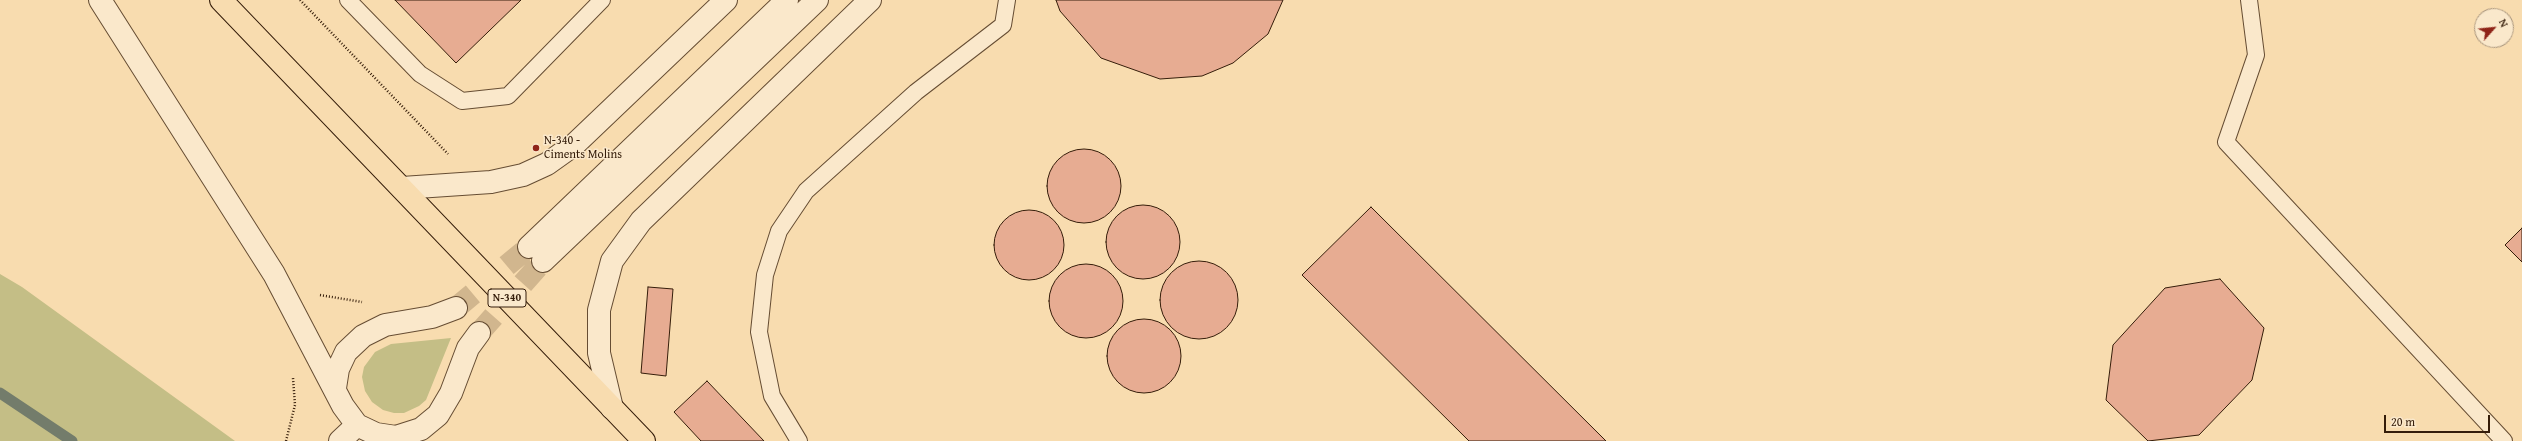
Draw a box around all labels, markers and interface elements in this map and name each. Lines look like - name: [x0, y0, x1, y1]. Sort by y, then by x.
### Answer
- north arrow: [2474, 8, 2514, 48]
- text: N: [2495, 16, 2513, 30]
- place label: N-340 - Ciments Molins: [544, 134, 622, 162]
- marker: N-340 - Ciments Molins: [531, 143, 541, 153]
- road number: N-340: [488, 289, 526, 307]
- scale bar: [2386, 407, 2492, 433]
- text: 20 m: [2391, 413, 2415, 430]

